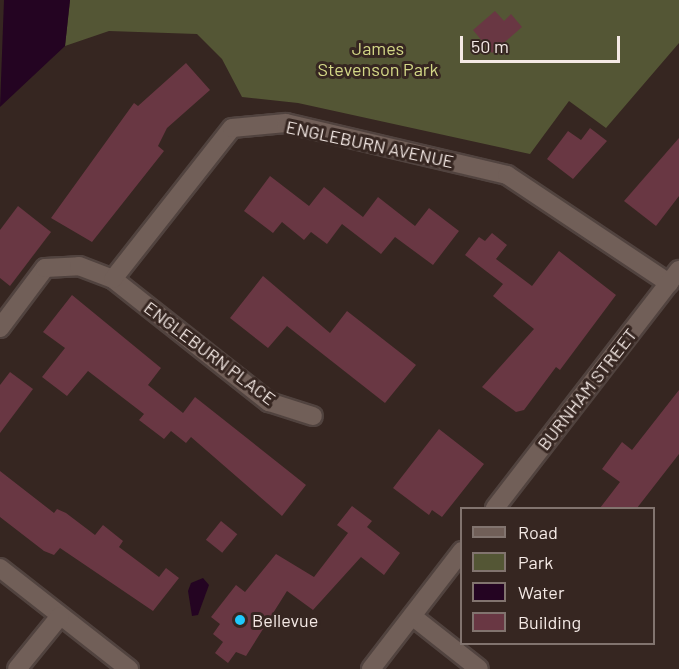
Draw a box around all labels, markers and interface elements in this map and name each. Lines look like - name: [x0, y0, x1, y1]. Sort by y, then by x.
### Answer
- scale bar: [463, 24, 624, 62]
- text: 50 m: [471, 35, 509, 57]
- park label: James Stevenson Park: [318, 38, 438, 80]
- street label: ENGLEBURN AVENUE: [284, 116, 456, 172]
- street label: ENGLEBURN PLACE: [140, 296, 280, 410]
- street label: BURNHAM STREET: [533, 324, 641, 454]
- legend: [460, 507, 655, 645]
- text: Road: [518, 521, 558, 543]
- text: Park: [518, 551, 553, 573]
- text: Water: [518, 581, 565, 603]
- place label: Bellevue: [252, 609, 318, 631]
- text: Building: [518, 611, 581, 633]
- marker: Bellevue: [233, 613, 247, 627]

